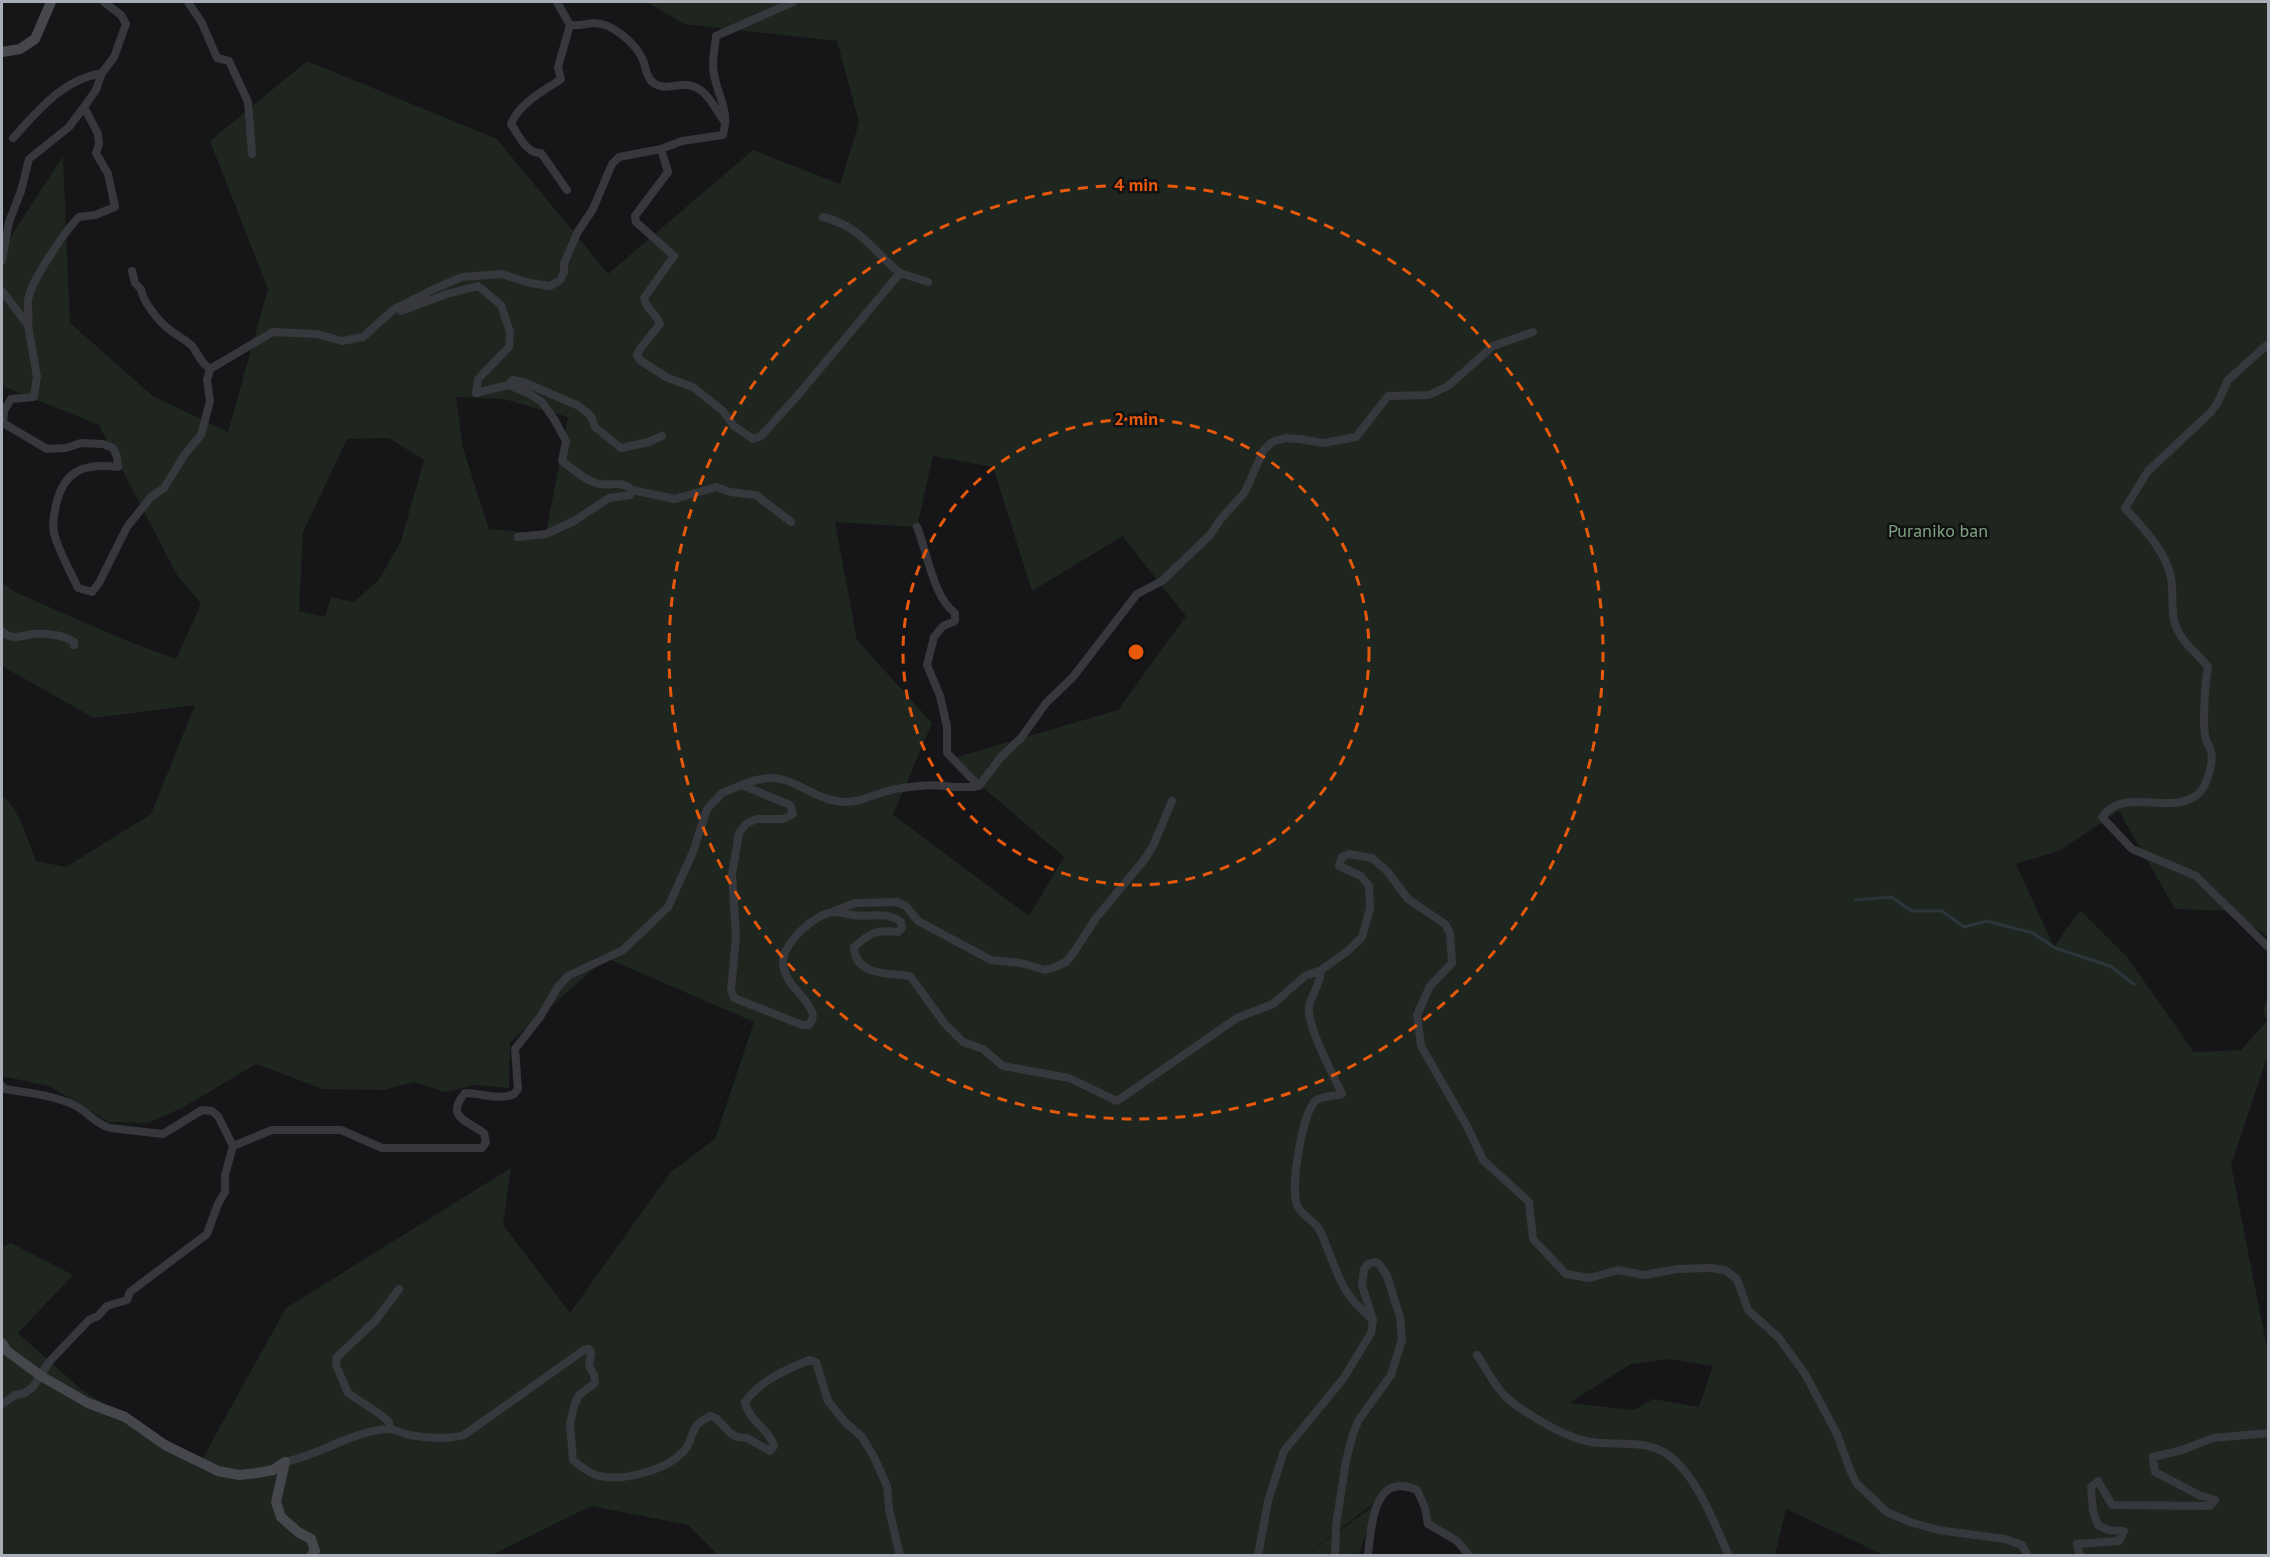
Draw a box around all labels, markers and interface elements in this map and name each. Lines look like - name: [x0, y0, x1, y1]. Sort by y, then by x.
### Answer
- text: 4 min: [1114, 173, 1158, 196]
- text: 2 min: [1114, 407, 1158, 430]
- park label: Puraniko ban: [1888, 519, 1988, 542]
- centre of rings: [1126, 642, 1146, 662]

